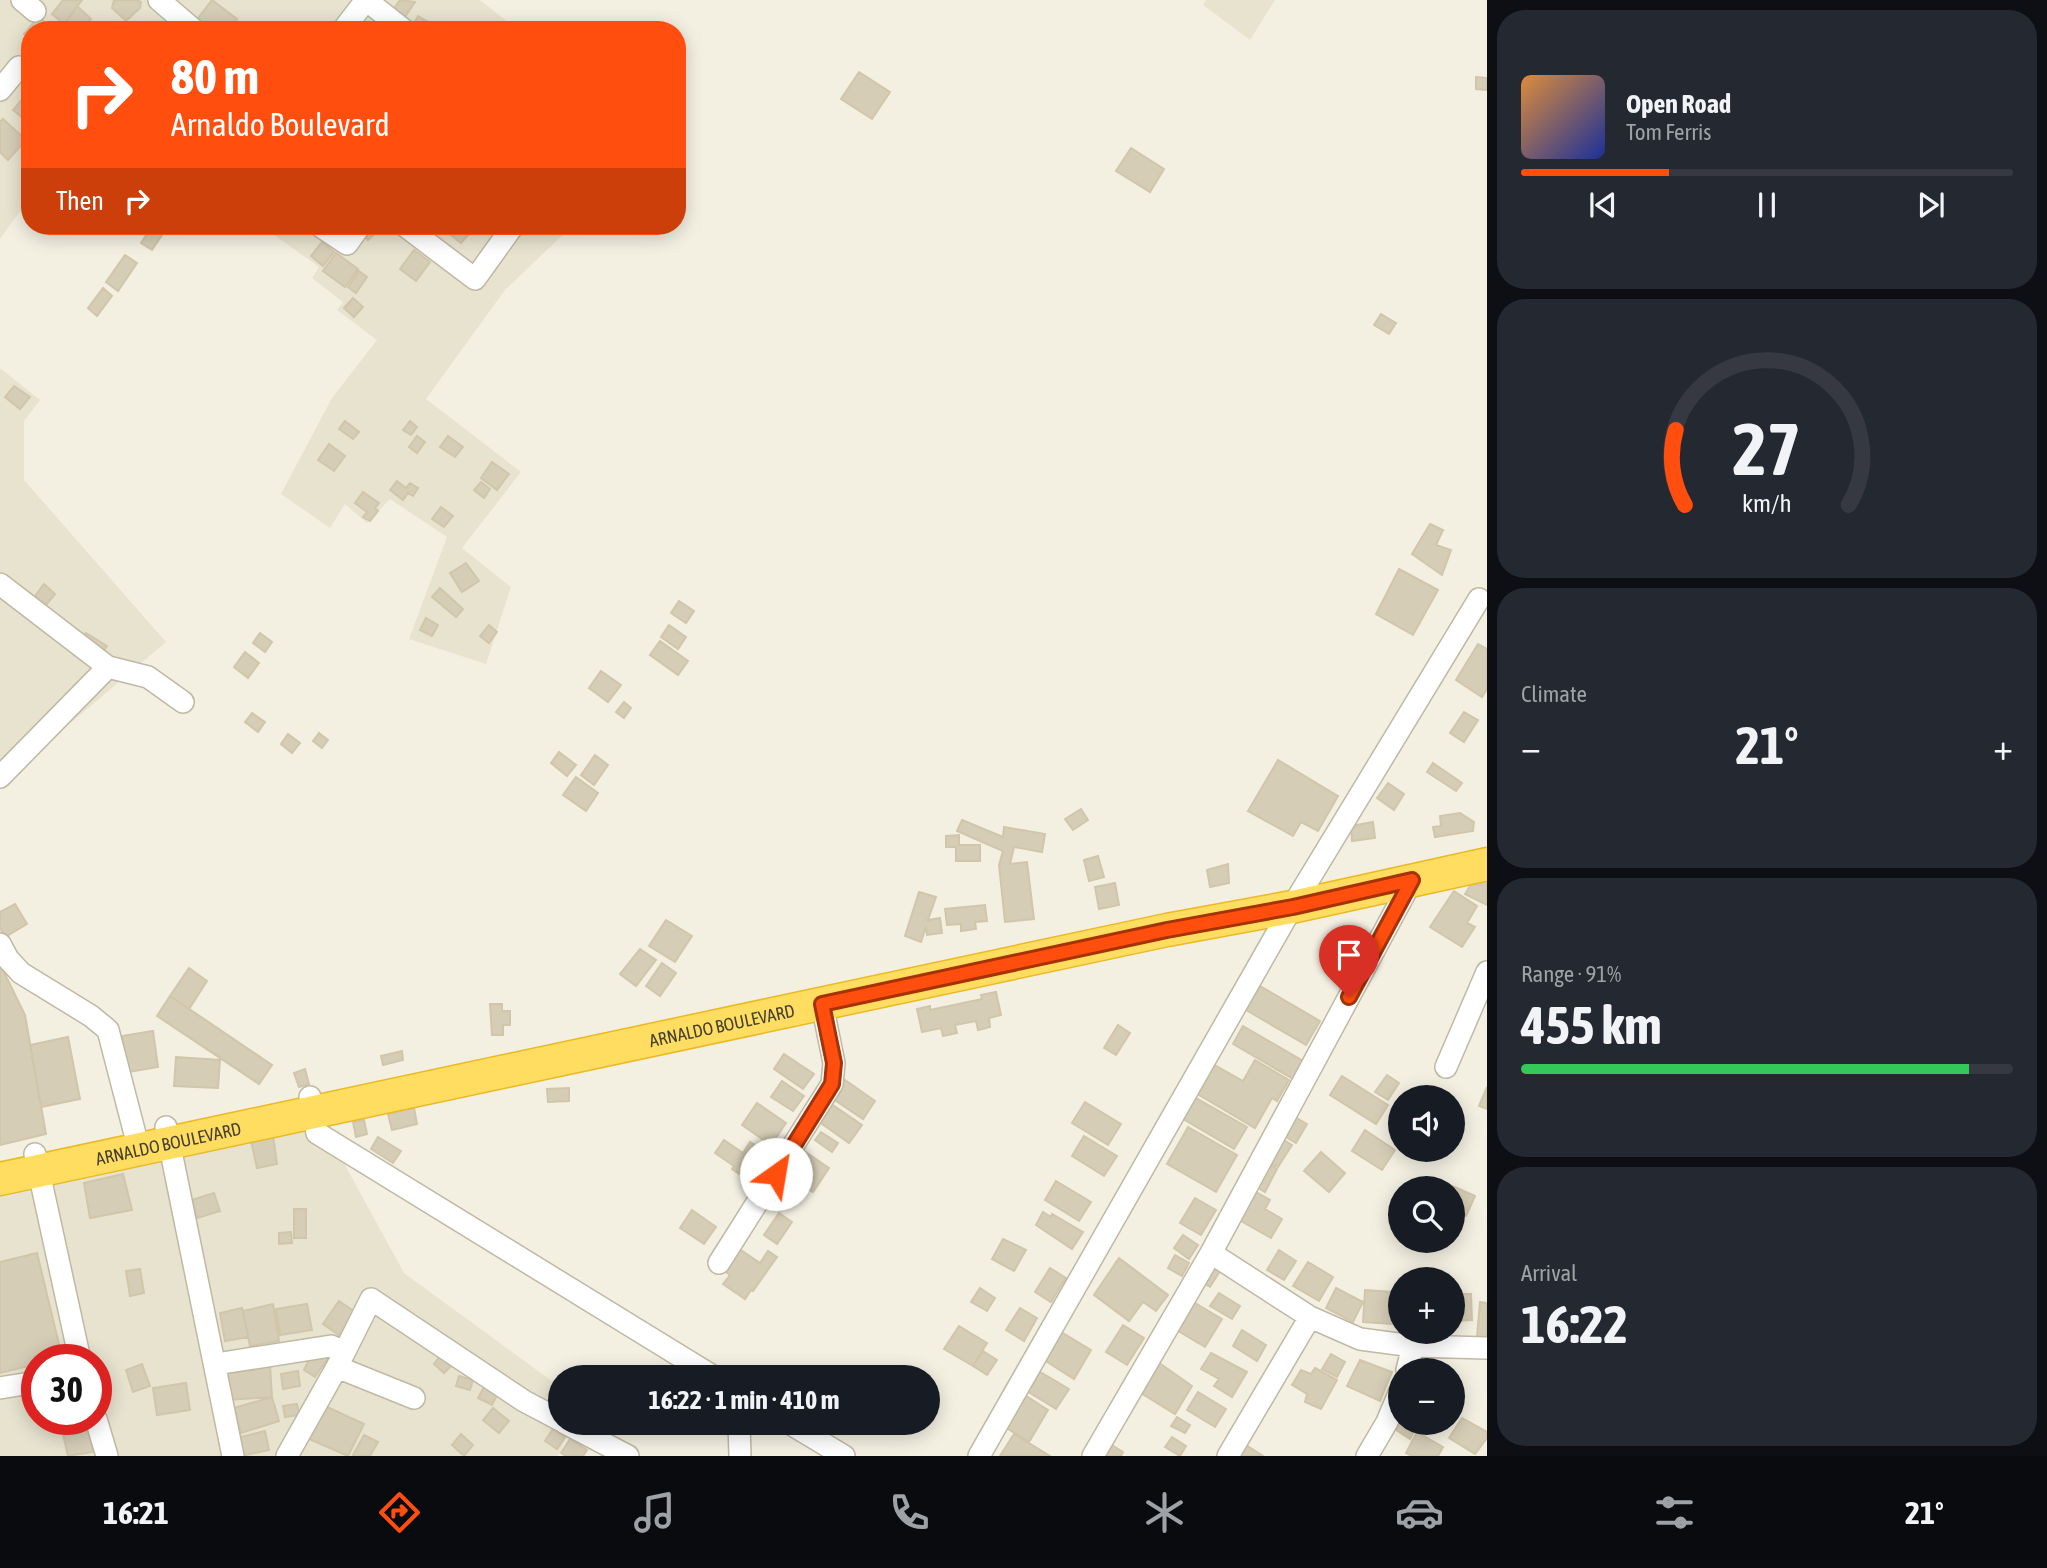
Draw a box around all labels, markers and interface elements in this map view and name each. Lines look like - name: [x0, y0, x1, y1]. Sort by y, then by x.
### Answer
- text: 80 m: [171, 48, 259, 104]
- icon: right: [56, 49, 147, 140]
- text: Open Road: [1626, 89, 1731, 119]
- text: Arnaldo Boulevard: [171, 106, 390, 143]
- text: Tom Ferris: [1626, 119, 1711, 145]
- icon: right: [118, 182, 156, 220]
- text: Then: [56, 186, 104, 216]
- icon: previous: [1584, 186, 1622, 224]
- icon: pause: [1748, 186, 1786, 224]
- icon: next: [1912, 186, 1950, 224]
- text: 27: [1733, 407, 1801, 490]
- text: km/h: [1742, 489, 1792, 517]
- text: Climate: [1521, 681, 1587, 707]
- text: 21°: [1735, 715, 1799, 775]
- text: −: [1521, 725, 1541, 768]
- text: +: [1993, 725, 2013, 768]
- pin: [1319, 925, 1379, 997]
- icon: arrive: [1330, 936, 1368, 974]
- text: Range · 91%: [1521, 961, 1621, 987]
- text: 455 km: [1521, 995, 1662, 1055]
- street label: ARNALDO BOULEVARD: [647, 999, 796, 1051]
- map controls: [1388, 1085, 1465, 1435]
- button: sound: [1388, 1085, 1465, 1162]
- street label: ARNALDO BOULEVARD: [94, 1117, 243, 1169]
- position arrow: [739, 1137, 813, 1211]
- button: search: [1388, 1176, 1465, 1253]
- text: Arrival: [1521, 1260, 1577, 1286]
- button: +: [1388, 1267, 1465, 1344]
- text: 16:22: [1521, 1294, 1628, 1354]
- speed limit sign: 30: [21, 1344, 112, 1435]
- button: −: [1388, 1358, 1465, 1435]
- text: 16:22 · 1 min · 410 m: [649, 1385, 839, 1415]
- icon: directions: [375, 1488, 424, 1537]
- icon: music: [630, 1488, 679, 1537]
- icon: phone: [885, 1488, 934, 1537]
- icon: climate: [1140, 1488, 1189, 1537]
- icon: car: [1395, 1488, 1444, 1537]
- icon: filters: [1650, 1488, 1699, 1537]
- text: 16:21: [103, 1494, 169, 1531]
- text: 21°: [1905, 1494, 1944, 1531]

